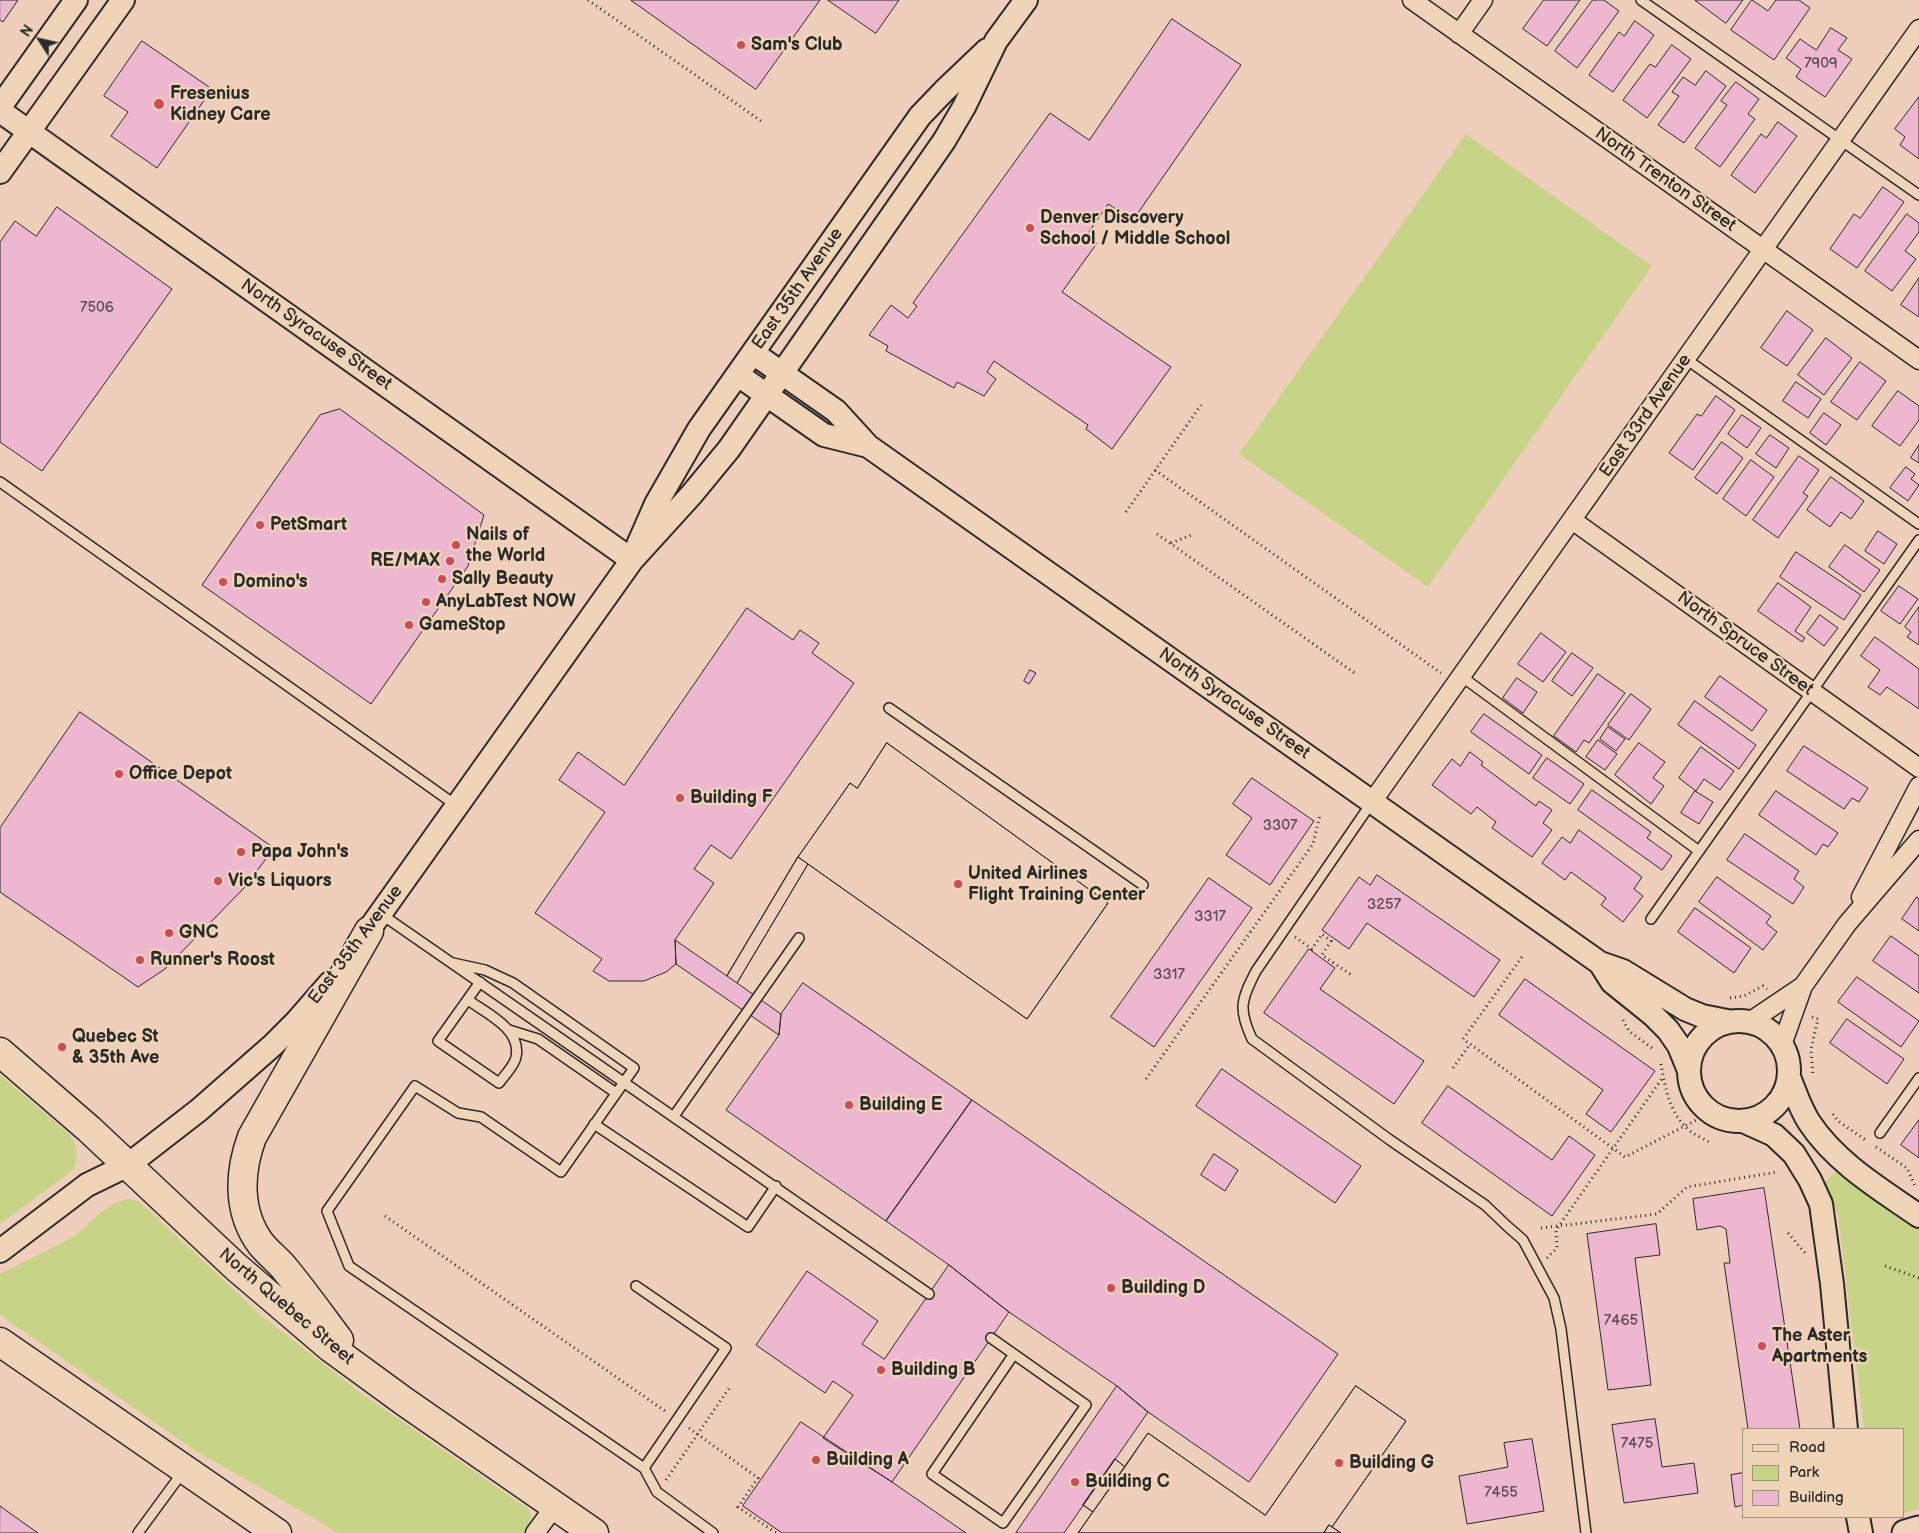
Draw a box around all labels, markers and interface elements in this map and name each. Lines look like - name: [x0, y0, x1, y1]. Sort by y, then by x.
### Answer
- north arrow: [15, 15, 65, 65]
- text: N: [17, 22, 37, 40]
- place label: Sam's Club: [751, 34, 843, 56]
- marker: Sam's Club: [735, 39, 747, 51]
- house number: 7909: [1804, 55, 1838, 73]
- place label: Fresenius Kidney Care: [170, 83, 271, 126]
- marker: Fresenius Kidney Care: [152, 97, 166, 111]
- street label: North Trenton Street: [1590, 123, 1740, 237]
- place label: Denver Discovery School / Middle School: [1040, 207, 1230, 250]
- marker: Denver Discovery School / Middle School: [1024, 222, 1036, 234]
- street label: East 35th Avenue: [748, 224, 848, 354]
- street label: North Syracuse Street: [236, 275, 396, 395]
- house number: 7506: [80, 299, 114, 317]
- street label: East 33rd Avenue: [1596, 350, 1696, 482]
- place label: PetSmart: [270, 514, 347, 536]
- marker: PetSmart: [254, 519, 266, 531]
- place label: Nails of the World: [466, 524, 545, 566]
- marker: Nails of the World: [450, 539, 462, 551]
- place label: RE/MAX: [370, 550, 440, 572]
- marker: RE/MAX: [444, 555, 456, 567]
- place label: Sally Beauty: [452, 568, 553, 590]
- place label: Domino's: [233, 571, 308, 593]
- marker: Sally Beauty: [436, 573, 448, 585]
- marker: Domino's: [217, 576, 229, 588]
- street label: North Spruce Street: [1673, 587, 1817, 701]
- place label: AnyLabTest NOW: [436, 591, 576, 613]
- marker: AnyLabTest NOW: [420, 596, 432, 608]
- place label: GameStop: [419, 614, 506, 636]
- marker: GameStop: [403, 619, 415, 631]
- street label: North Syracuse Street: [1154, 644, 1314, 764]
- place label: Office Depot: [129, 763, 232, 785]
- marker: Office Depot: [113, 768, 125, 780]
- place label: Building F: [690, 787, 773, 809]
- marker: Building F: [674, 792, 686, 804]
- house number: 3307: [1263, 817, 1297, 835]
- place label: Papa John's: [251, 841, 349, 863]
- marker: Papa John's: [235, 846, 247, 858]
- place label: United Airlines Flight Training Center: [968, 863, 1145, 906]
- place label: Vic's Liquors: [228, 870, 332, 892]
- marker: Vic's Liquors: [212, 875, 224, 887]
- marker: United Airlines Flight Training Center: [952, 878, 964, 890]
- street label: East 35th Avenue: [304, 881, 408, 1009]
- house number: 3257: [1367, 896, 1401, 914]
- house number: 3317: [1194, 908, 1226, 926]
- place label: GNC: [179, 922, 219, 944]
- marker: GNC: [163, 927, 175, 939]
- place label: Runner's Roost: [150, 949, 275, 971]
- marker: Runner's Roost: [134, 954, 146, 966]
- house number: 3317: [1153, 966, 1185, 984]
- place label: Quebec St & 35th Ave: [72, 1026, 159, 1068]
- marker: Quebec St & 35th Ave: [56, 1041, 68, 1053]
- place label: Building E: [859, 1094, 942, 1116]
- marker: Building E: [843, 1099, 855, 1111]
- street label: North Quebec Street: [214, 1244, 358, 1370]
- place label: Building D: [1121, 1277, 1205, 1299]
- marker: Building D: [1105, 1282, 1117, 1294]
- house number: 7465: [1604, 1312, 1638, 1330]
- place label: The Aster Apartments: [1772, 1325, 1867, 1368]
- marker: The Aster Apartments: [1756, 1340, 1768, 1352]
- place label: Building B: [891, 1359, 975, 1381]
- marker: Building B: [875, 1364, 887, 1376]
- legend: [1742, 1428, 1904, 1518]
- house number: 7475: [1621, 1435, 1653, 1453]
- text: Road: [1789, 1438, 1825, 1457]
- place label: Building A: [826, 1449, 909, 1471]
- place label: Building G: [1349, 1452, 1434, 1474]
- marker: Building A: [810, 1454, 822, 1466]
- marker: Building G: [1333, 1457, 1345, 1469]
- text: Park: [1789, 1463, 1819, 1482]
- place label: Building C: [1085, 1471, 1170, 1493]
- marker: Building C: [1069, 1476, 1081, 1488]
- house number: 7455: [1484, 1484, 1518, 1502]
- text: Building: [1789, 1488, 1844, 1507]

